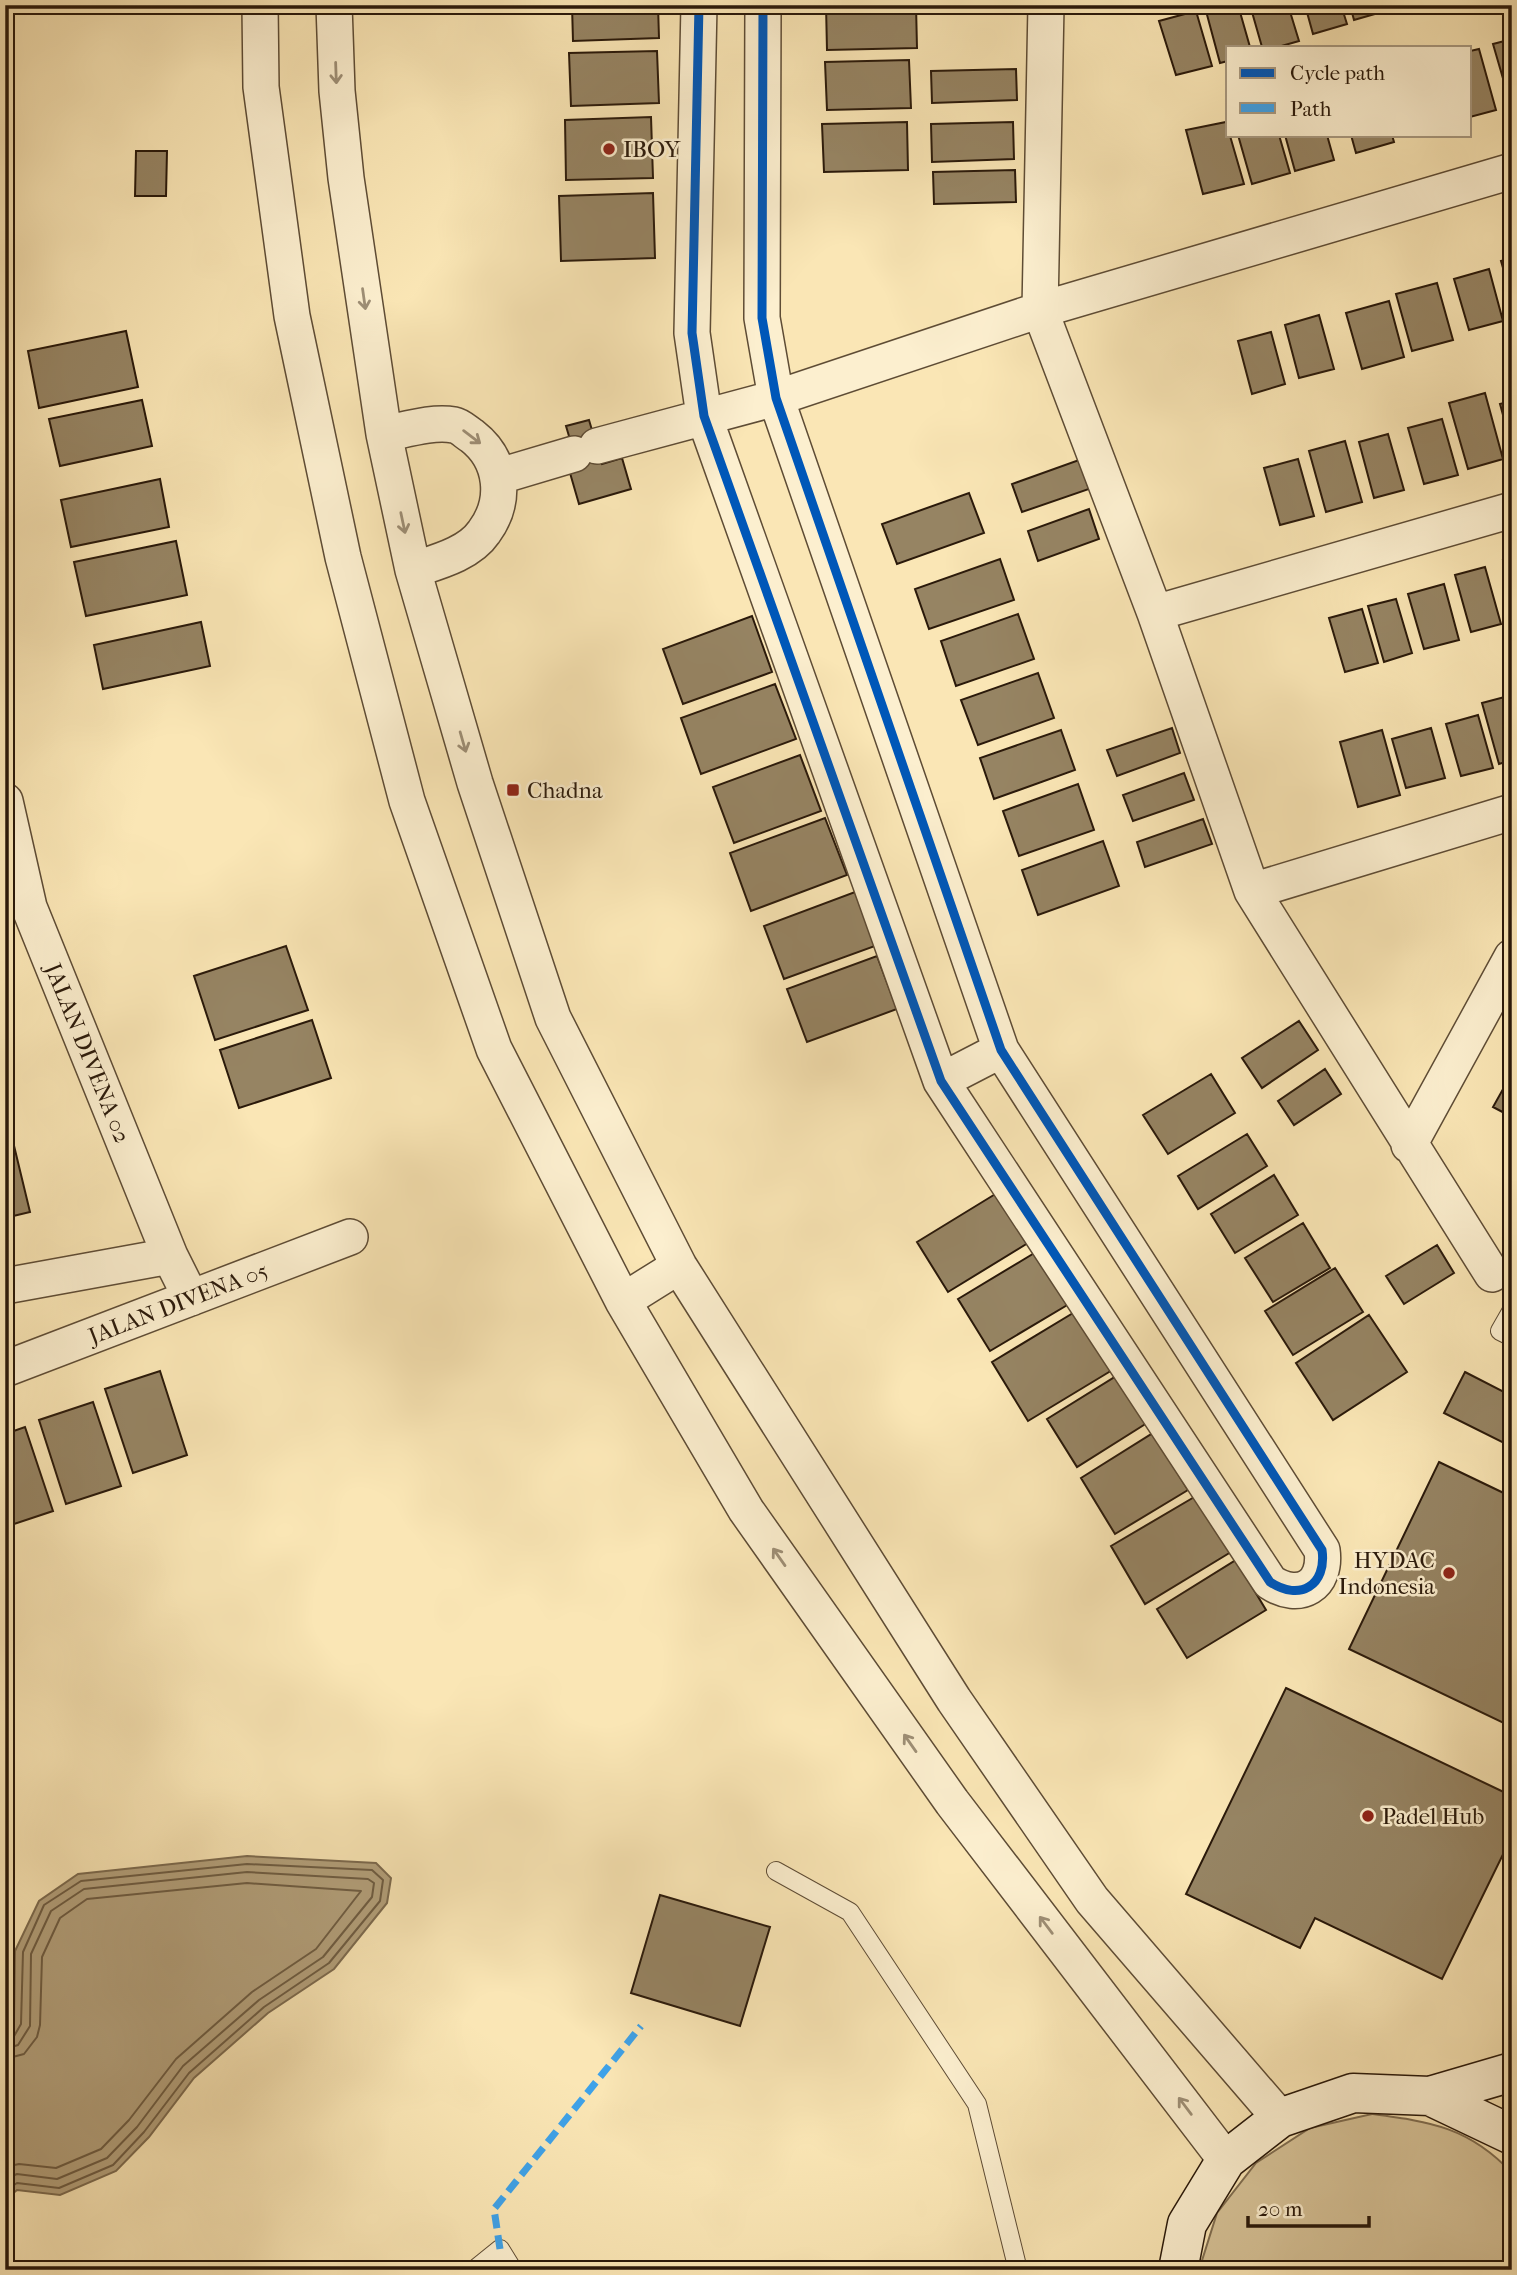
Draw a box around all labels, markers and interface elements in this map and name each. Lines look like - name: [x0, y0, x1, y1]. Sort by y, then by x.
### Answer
- legend: [1226, 46, 1472, 136]
- text: Cycle path: [1290, 61, 1385, 85]
- one-way arrow: [330, 62, 343, 85]
- text: Path: [1290, 97, 1332, 121]
- place label: IBOY: [623, 136, 682, 163]
- marker: IBOY: [601, 141, 617, 157]
- one-way arrow: [358, 287, 371, 310]
- one-way arrow: [462, 429, 481, 444]
- one-way arrow: [397, 511, 411, 534]
- one-way arrow: [457, 731, 470, 753]
- place label: Chadna: [527, 777, 603, 804]
- marker: Chadna: [505, 782, 521, 798]
- street label: JALAN DIVENA 02: [38, 957, 136, 1147]
- street label: JALAN DIVENA 05: [83, 1257, 272, 1351]
- place label: HYDAC Indonesia: [1338, 1547, 1435, 1600]
- one-way arrow: [772, 1548, 786, 1567]
- marker: HYDAC Indonesia: [1441, 1565, 1457, 1581]
- one-way arrow: [903, 1734, 917, 1753]
- place label: Padel Hub: [1382, 1803, 1484, 1830]
- marker: Padel Hub: [1360, 1808, 1376, 1824]
- one-way arrow: [1039, 1916, 1054, 1935]
- one-way arrow: [1177, 2097, 1192, 2115]
- scale bar: [1248, 2184, 1368, 2228]
- text: 20 m: [1258, 2197, 1303, 2221]

